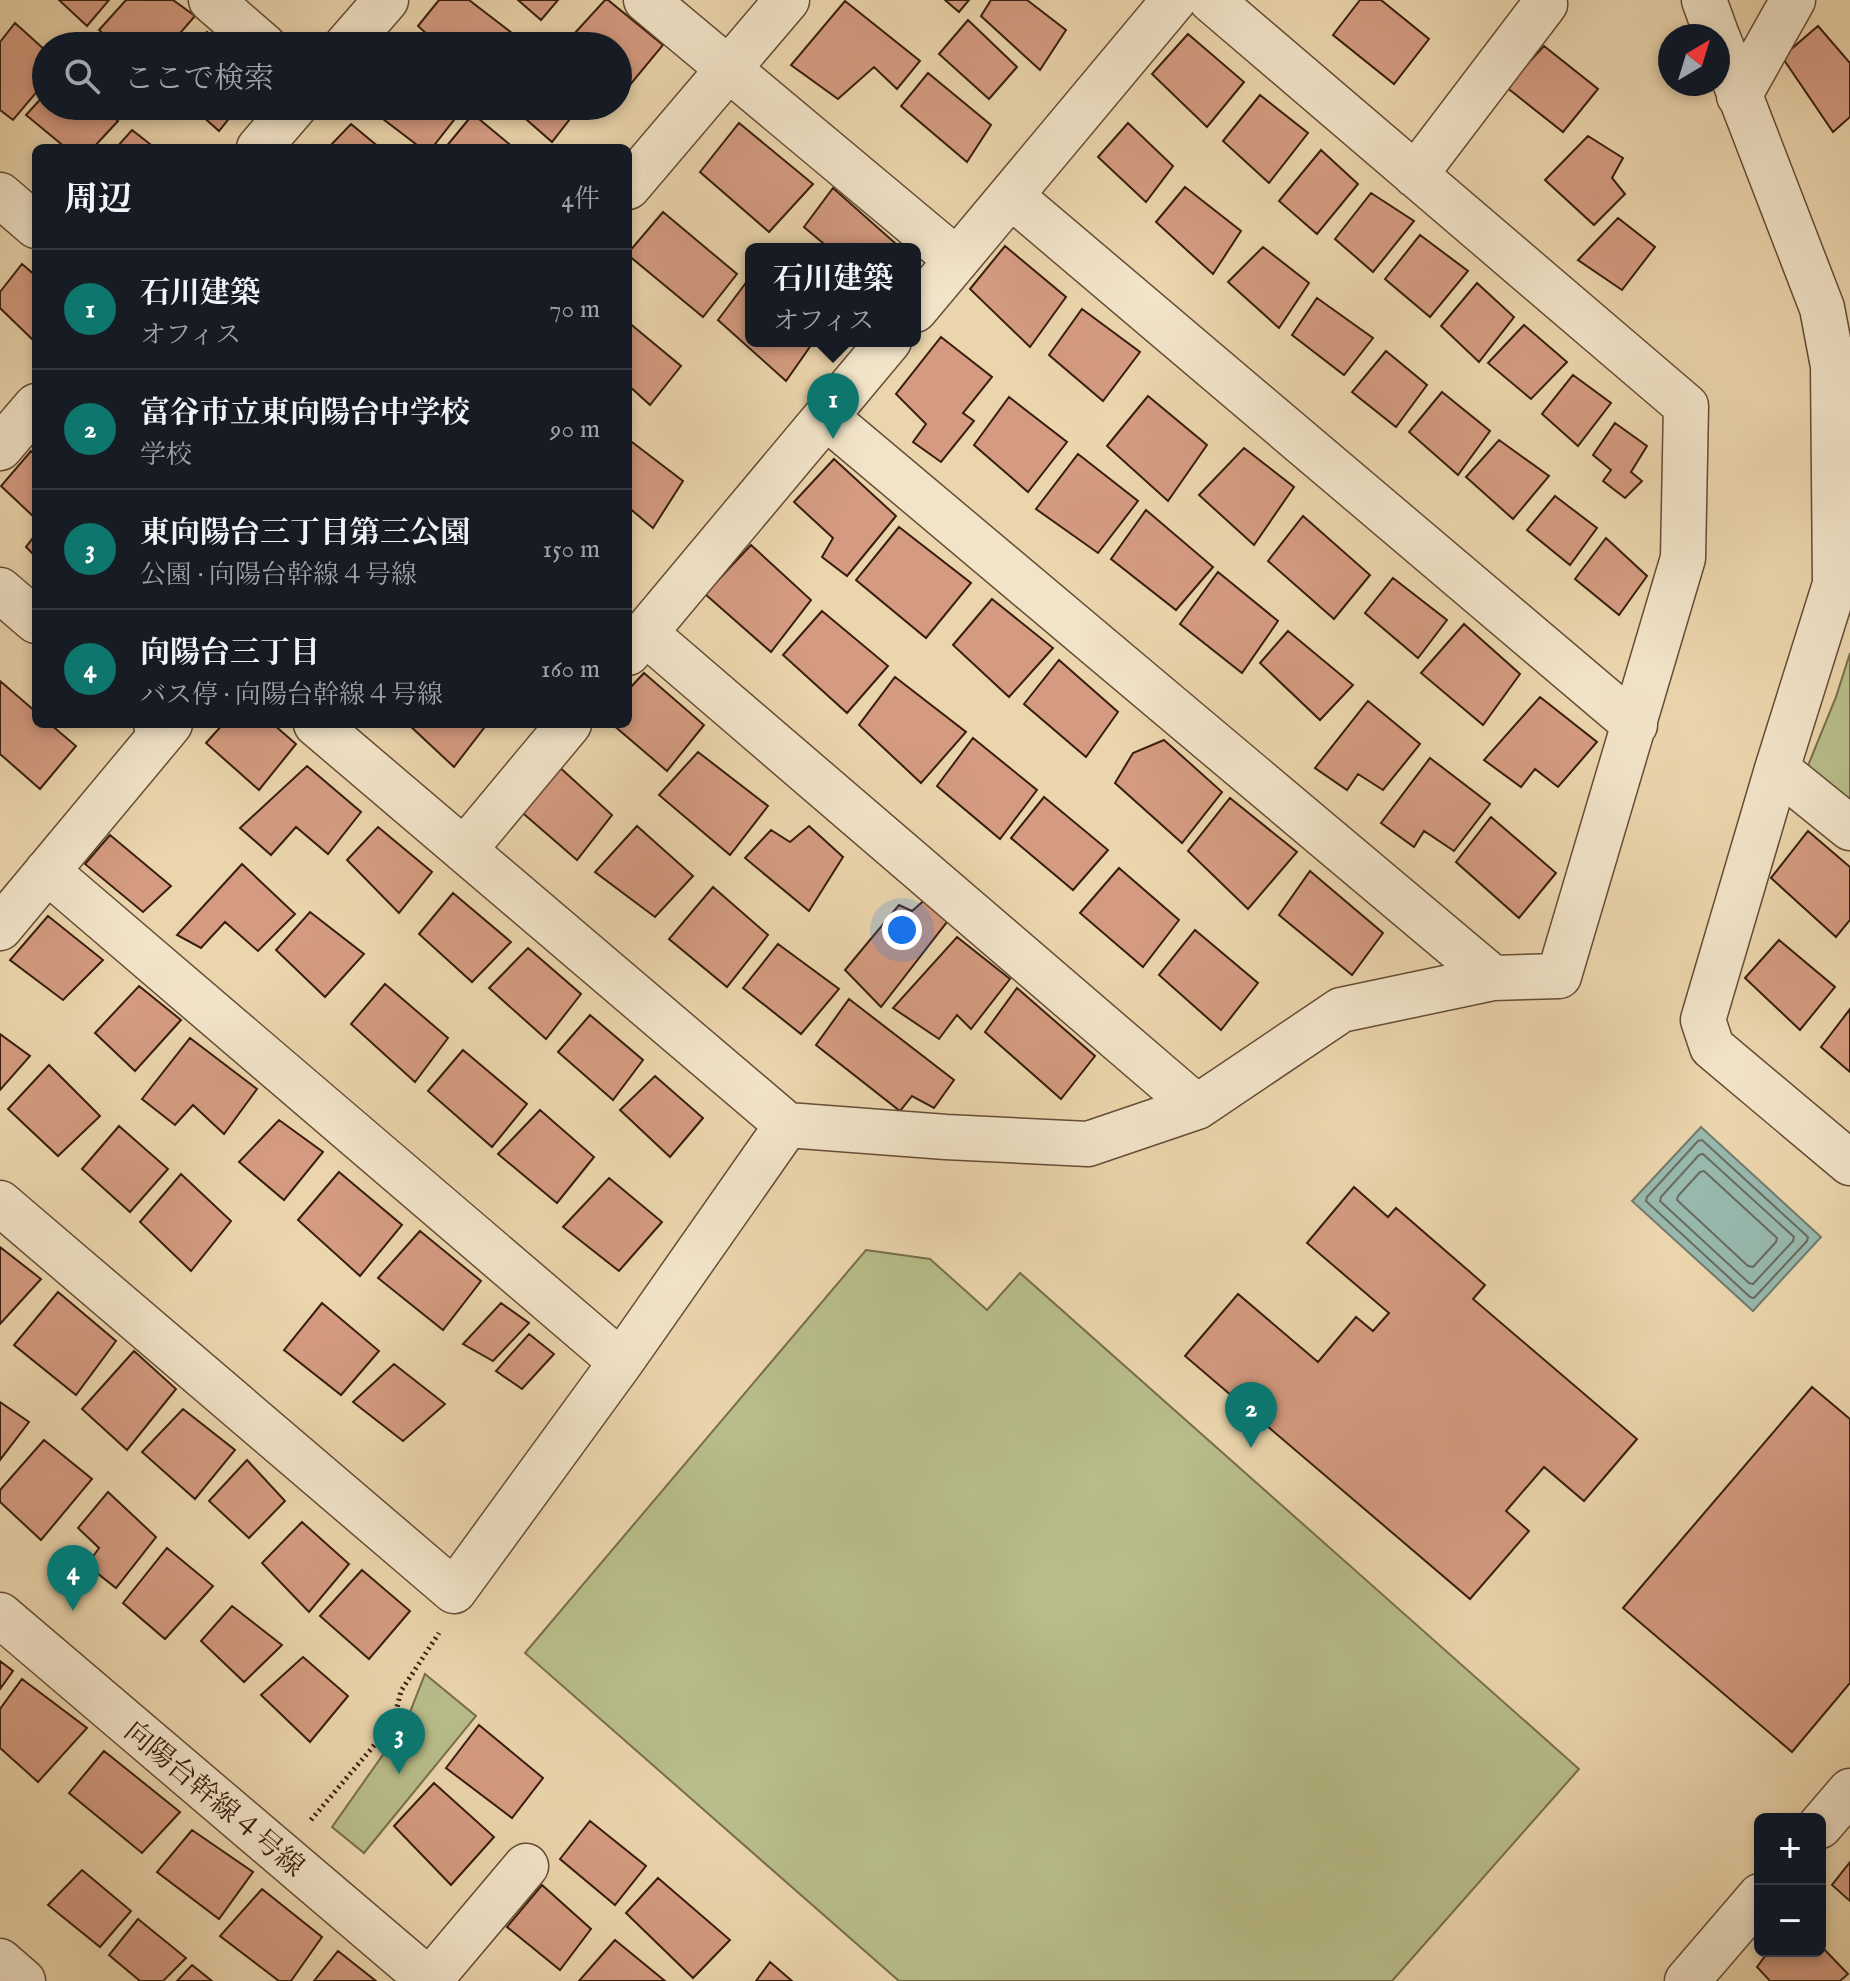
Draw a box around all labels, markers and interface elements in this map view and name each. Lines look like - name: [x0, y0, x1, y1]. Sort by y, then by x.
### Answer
- north arrow: [1658, 24, 1730, 96]
- search box: [32, 32, 632, 120]
- icon: search: [60, 54, 104, 98]
- text: ここで検索: [124, 61, 274, 99]
- text: 周辺: [64, 179, 132, 222]
- text: 4件: [561, 183, 600, 216]
- popup: [745, 243, 921, 347]
- text: 石川建築: [773, 261, 893, 299]
- text: 石川建築: [140, 275, 260, 313]
- text: 1: [85, 293, 95, 326]
- text: 70 m: [549, 293, 600, 326]
- text: オフィス: [773, 305, 874, 338]
- text: オフィス: [140, 319, 241, 352]
- pin: 1: [807, 373, 859, 439]
- text: 富谷市立東向陽台中学校: [140, 395, 470, 433]
- text: 2: [84, 413, 96, 446]
- text: 90 m: [550, 413, 600, 446]
- text: 学校: [140, 439, 192, 472]
- text: 東向陽台三丁目第三公園: [140, 515, 470, 553]
- text: 3: [85, 533, 95, 566]
- text: 150 m: [542, 533, 600, 566]
- text: 公園 · 向陽台幹線４号線: [140, 559, 417, 592]
- text: 向陽台三丁目: [140, 635, 320, 673]
- text: 4: [84, 653, 96, 686]
- text: 160 m: [541, 653, 600, 686]
- text: バス停 · 向陽台幹線４号線: [140, 679, 443, 712]
- your location: [882, 910, 922, 950]
- pin: 2: [1225, 1382, 1277, 1448]
- pin: 4: [47, 1545, 99, 1611]
- pin: 3: [373, 1708, 425, 1774]
- street label: 向陽台幹線４号線: [116, 1715, 310, 1885]
- map controls: [1754, 1813, 1826, 1957]
- button: +: [1754, 1813, 1826, 1885]
- button: −: [1754, 1885, 1826, 1957]

